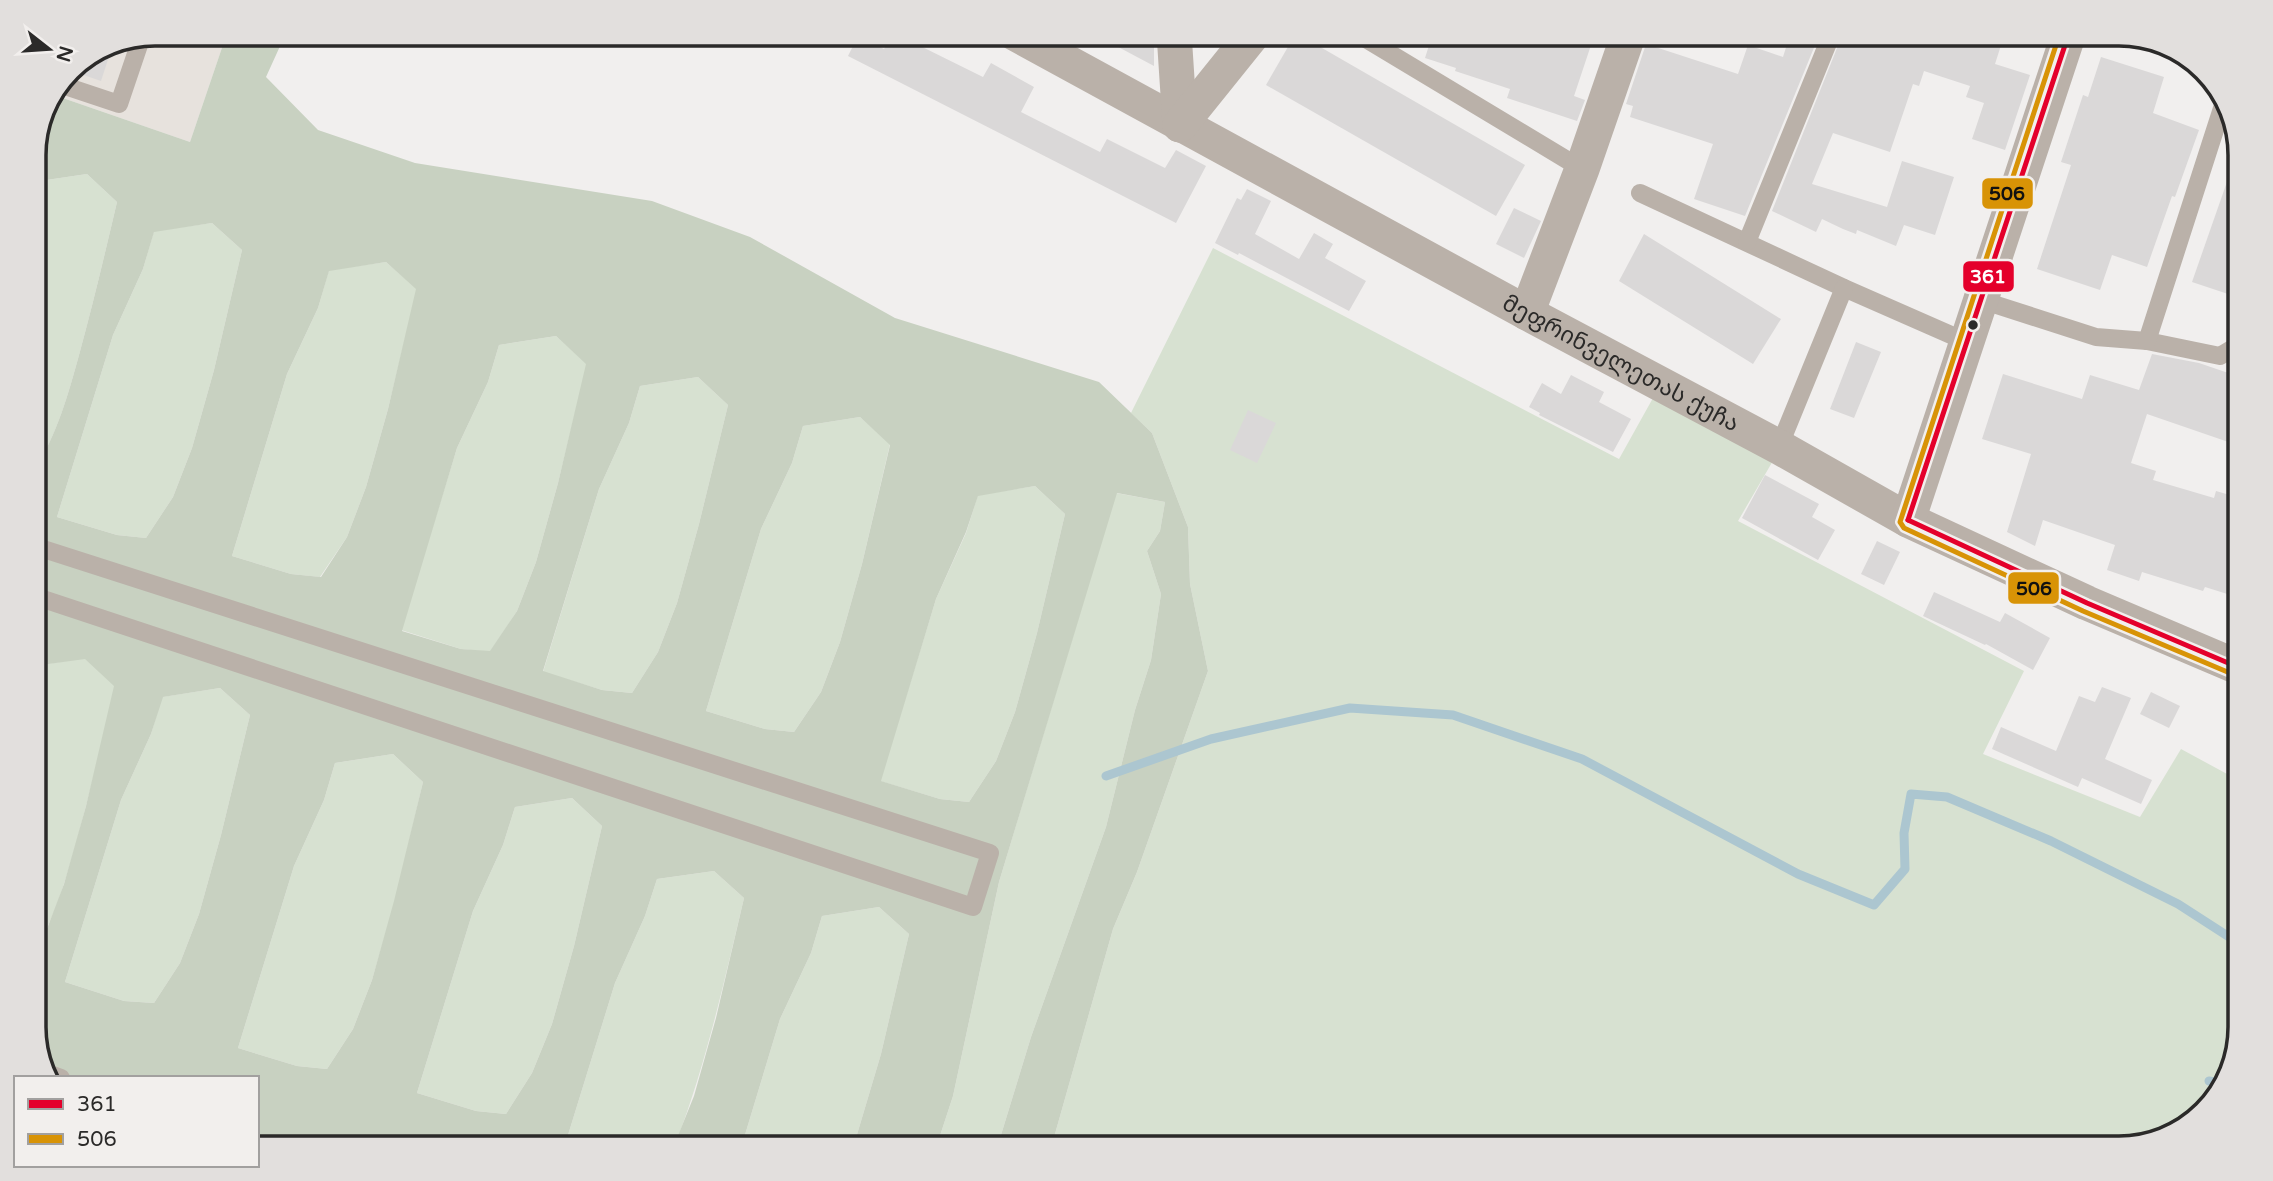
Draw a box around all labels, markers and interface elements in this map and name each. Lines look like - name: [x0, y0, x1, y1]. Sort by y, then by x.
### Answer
- north arrow: [14, 14, 84, 84]
- text: N: [52, 43, 77, 64]
- line badge: 506: [1981, 177, 2034, 210]
- text: 506: [1989, 183, 2025, 205]
- line badge: 361: [1962, 260, 2015, 293]
- text: 361: [1970, 266, 2006, 288]
- street label: მეფრინველეთას ქუჩა: [1498, 289, 1744, 438]
- unlabelled marker: [1966, 318, 1980, 332]
- line badge: 506: [2007, 571, 2060, 605]
- text: 506: [2016, 578, 2052, 600]
- legend: [14, 1076, 259, 1167]
- text: 361: [77, 1092, 117, 1117]
- text: 506: [77, 1127, 117, 1152]

